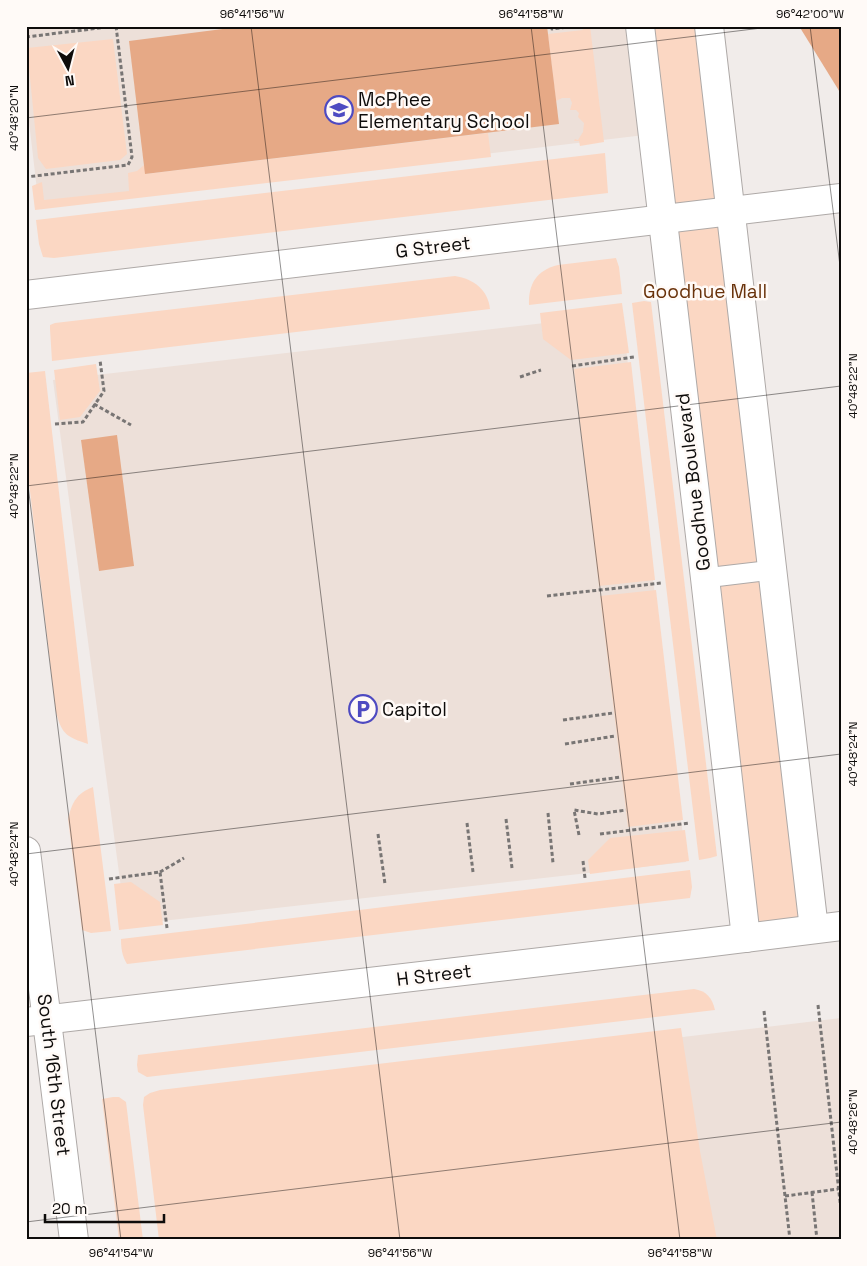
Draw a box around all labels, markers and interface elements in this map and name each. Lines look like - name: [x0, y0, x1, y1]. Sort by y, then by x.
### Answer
- text: 96°41'56"W: [220, 6, 285, 22]
- text: 96°41'58"W: [499, 6, 564, 22]
- text: 96°42'00"W: [776, 6, 844, 22]
- north arrow: [42, 42, 92, 92]
- text: N: [64, 71, 75, 90]
- text: 40°48'20"N: [6, 85, 22, 151]
- place label: McPhee Elementary School: [358, 87, 530, 134]
- school or university icon: McPhee Elementary School: [324, 95, 354, 125]
- street label: G Street: [394, 230, 472, 264]
- park label: Goodhue Mall: [643, 279, 767, 304]
- text: 40°48'22"N: [845, 353, 861, 419]
- street label: Goodhue Boulevard: [670, 392, 716, 572]
- text: 40°48'22"N: [6, 453, 22, 519]
- parking icon: Capitol: [348, 694, 378, 724]
- place label: Capitol: [382, 697, 447, 722]
- text: 40°48'24"N: [845, 722, 861, 786]
- text: 40°48'24"N: [6, 822, 22, 886]
- street label: H Street: [395, 958, 473, 992]
- street label: South 16th Street: [32, 992, 76, 1158]
- text: 40°48'26"N: [845, 1089, 861, 1155]
- scale bar: [45, 1191, 164, 1223]
- text: 20 m: [52, 1199, 87, 1218]
- text: 96°41'54"W: [89, 1245, 154, 1261]
- text: 96°41'56"W: [368, 1245, 433, 1261]
- text: 96°41'58"W: [648, 1245, 713, 1261]

